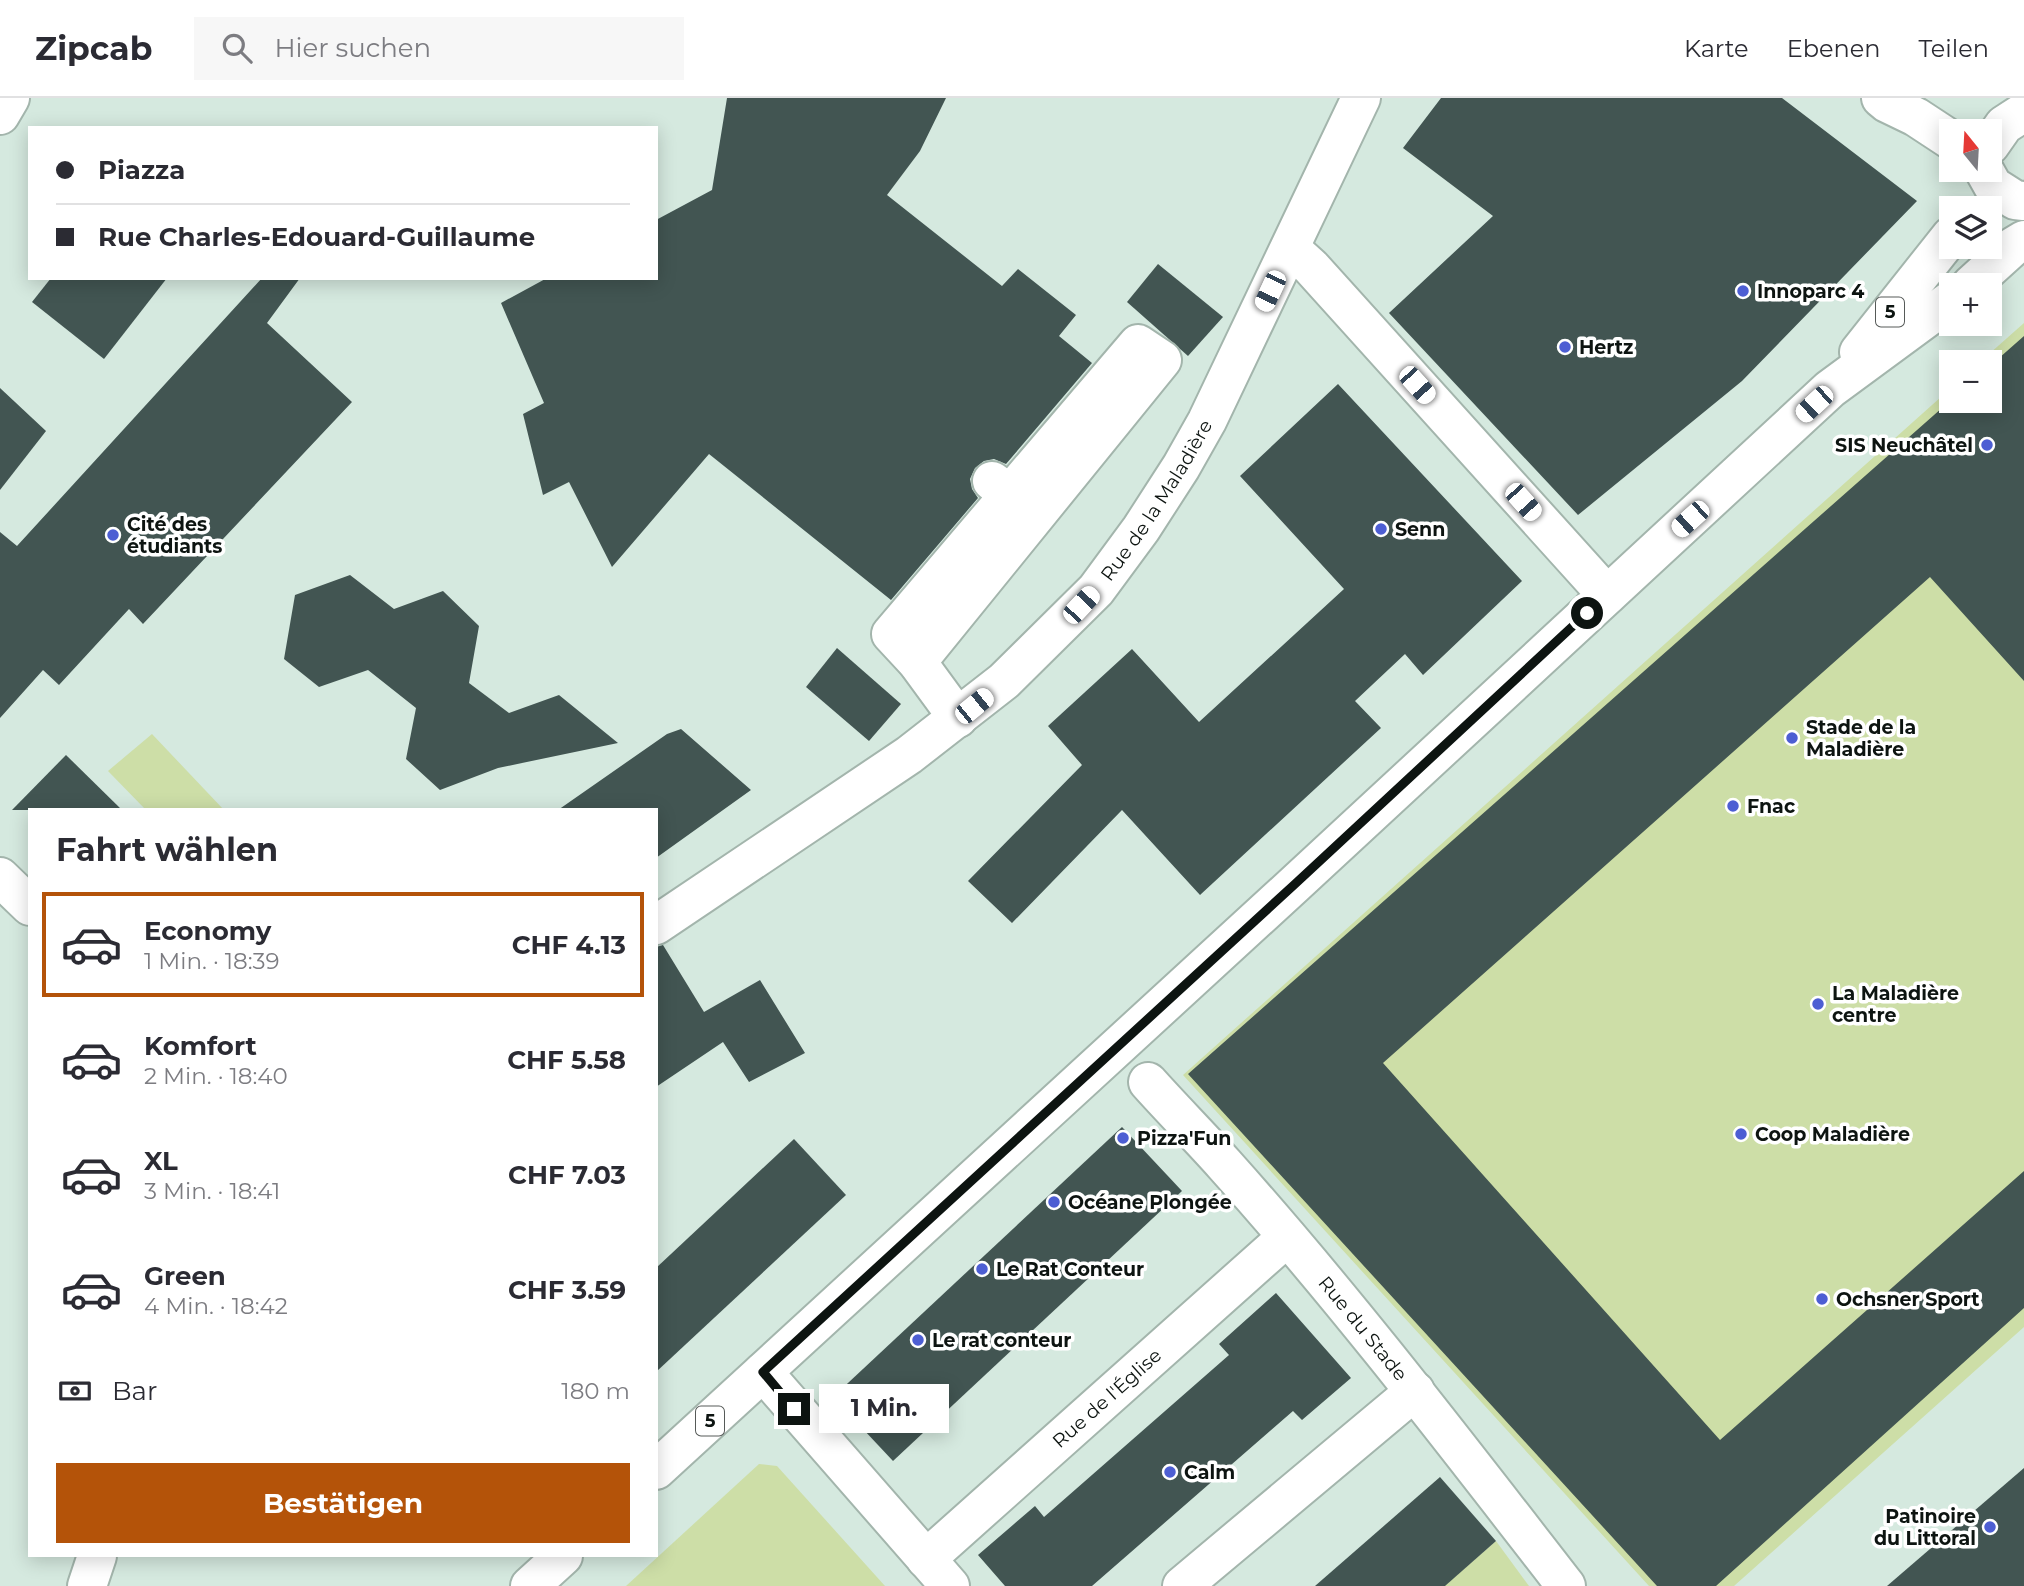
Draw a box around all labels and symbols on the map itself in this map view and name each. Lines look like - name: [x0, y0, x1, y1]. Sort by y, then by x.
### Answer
- north arrow: [1939, 119, 2002, 182]
- car: [1252, 268, 1289, 314]
- place label: Innoparc 4: [1757, 280, 1864, 303]
- marker: Innoparc 4: [1735, 283, 1751, 299]
- road number: 5: [1876, 298, 1904, 327]
- place label: Hertz: [1579, 336, 1633, 359]
- marker: Hertz: [1557, 339, 1573, 355]
- car: [1396, 362, 1439, 408]
- car: [1792, 382, 1837, 426]
- street label: Rue de la Maladière: [1095, 415, 1217, 585]
- place label: SIS Neuchâtel: [1835, 434, 1973, 457]
- marker: SIS Neuchâtel: [1979, 437, 1995, 453]
- car: [1502, 479, 1545, 525]
- car: [1668, 497, 1713, 541]
- place label: Cité des étudiants: [127, 513, 222, 558]
- place label: Senn: [1395, 518, 1445, 541]
- marker: Senn: [1373, 521, 1389, 537]
- marker: Cité des étudiants: [105, 527, 121, 543]
- car: [1059, 582, 1104, 628]
- route start: [1571, 597, 1603, 629]
- car: [952, 685, 997, 727]
- place label: Stade de la Maladière: [1806, 716, 1916, 761]
- marker: Stade de la Maladière: [1784, 730, 1800, 746]
- place label: Fnac: [1747, 795, 1795, 818]
- marker: Fnac: [1725, 798, 1741, 814]
- place label: La Maladière centre: [1832, 982, 1959, 1027]
- marker: La Maladière centre: [1810, 996, 1826, 1012]
- place label: Coop Maladière: [1755, 1123, 1910, 1146]
- marker: Coop Maladière: [1733, 1126, 1749, 1142]
- place label: Pizza'Fun: [1137, 1127, 1231, 1150]
- marker: Pizza'Fun: [1115, 1130, 1131, 1146]
- place label: Océane Plongée: [1068, 1191, 1232, 1214]
- marker: Océane Plongée: [1046, 1194, 1062, 1210]
- place label: Le Rat Conteur: [996, 1258, 1144, 1281]
- marker: Le Rat Conteur: [974, 1261, 990, 1277]
- street label: Rue du Stade: [1314, 1271, 1413, 1385]
- place label: Ochsner Sport: [1836, 1288, 1980, 1311]
- marker: Ochsner Sport: [1814, 1291, 1830, 1307]
- place label: Le rat conteur: [932, 1329, 1071, 1352]
- marker: Le rat conteur: [910, 1332, 926, 1348]
- street label: Rue de l'Église: [1047, 1343, 1166, 1452]
- callout: 1 Min.: [818, 1384, 948, 1434]
- route end: [778, 1393, 810, 1425]
- road number: 5: [696, 1406, 724, 1436]
- place label: Calm: [1184, 1461, 1235, 1484]
- marker: Calm: [1162, 1464, 1178, 1480]
- place label: Patinoire du Littoral: [1874, 1505, 1976, 1550]
- marker: Patinoire du Littoral: [1982, 1519, 1998, 1535]

